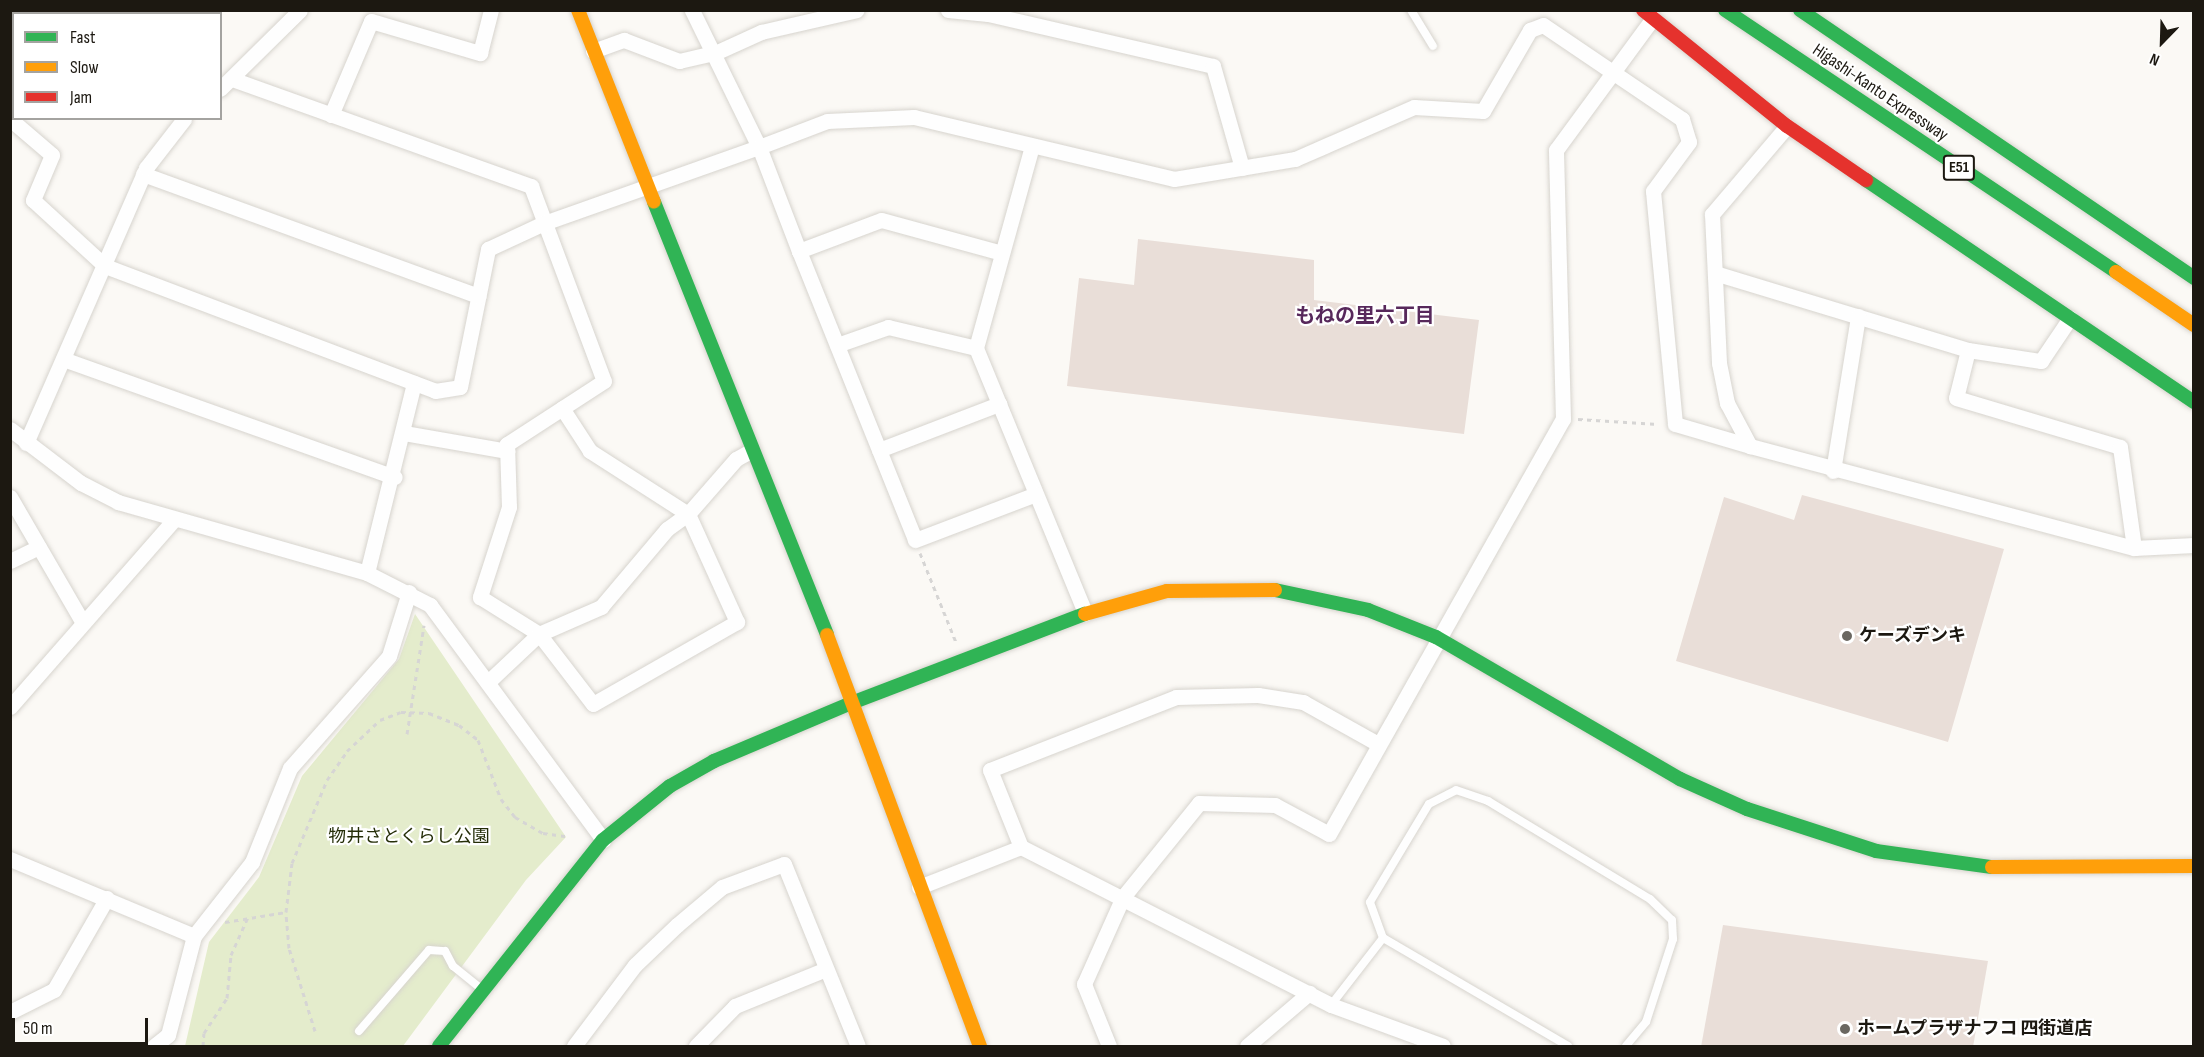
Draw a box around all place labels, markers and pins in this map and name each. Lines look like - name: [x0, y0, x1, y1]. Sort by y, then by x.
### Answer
- place label: ケーズデンキ: [1859, 625, 1967, 647]
- marker: ケーズデンキ: [1840, 629, 1854, 643]
- place label: ホームプラザナフコ 四街道店: [1857, 1018, 2094, 1040]
- marker: ホームプラザナフコ 四街道店: [1838, 1022, 1852, 1036]

